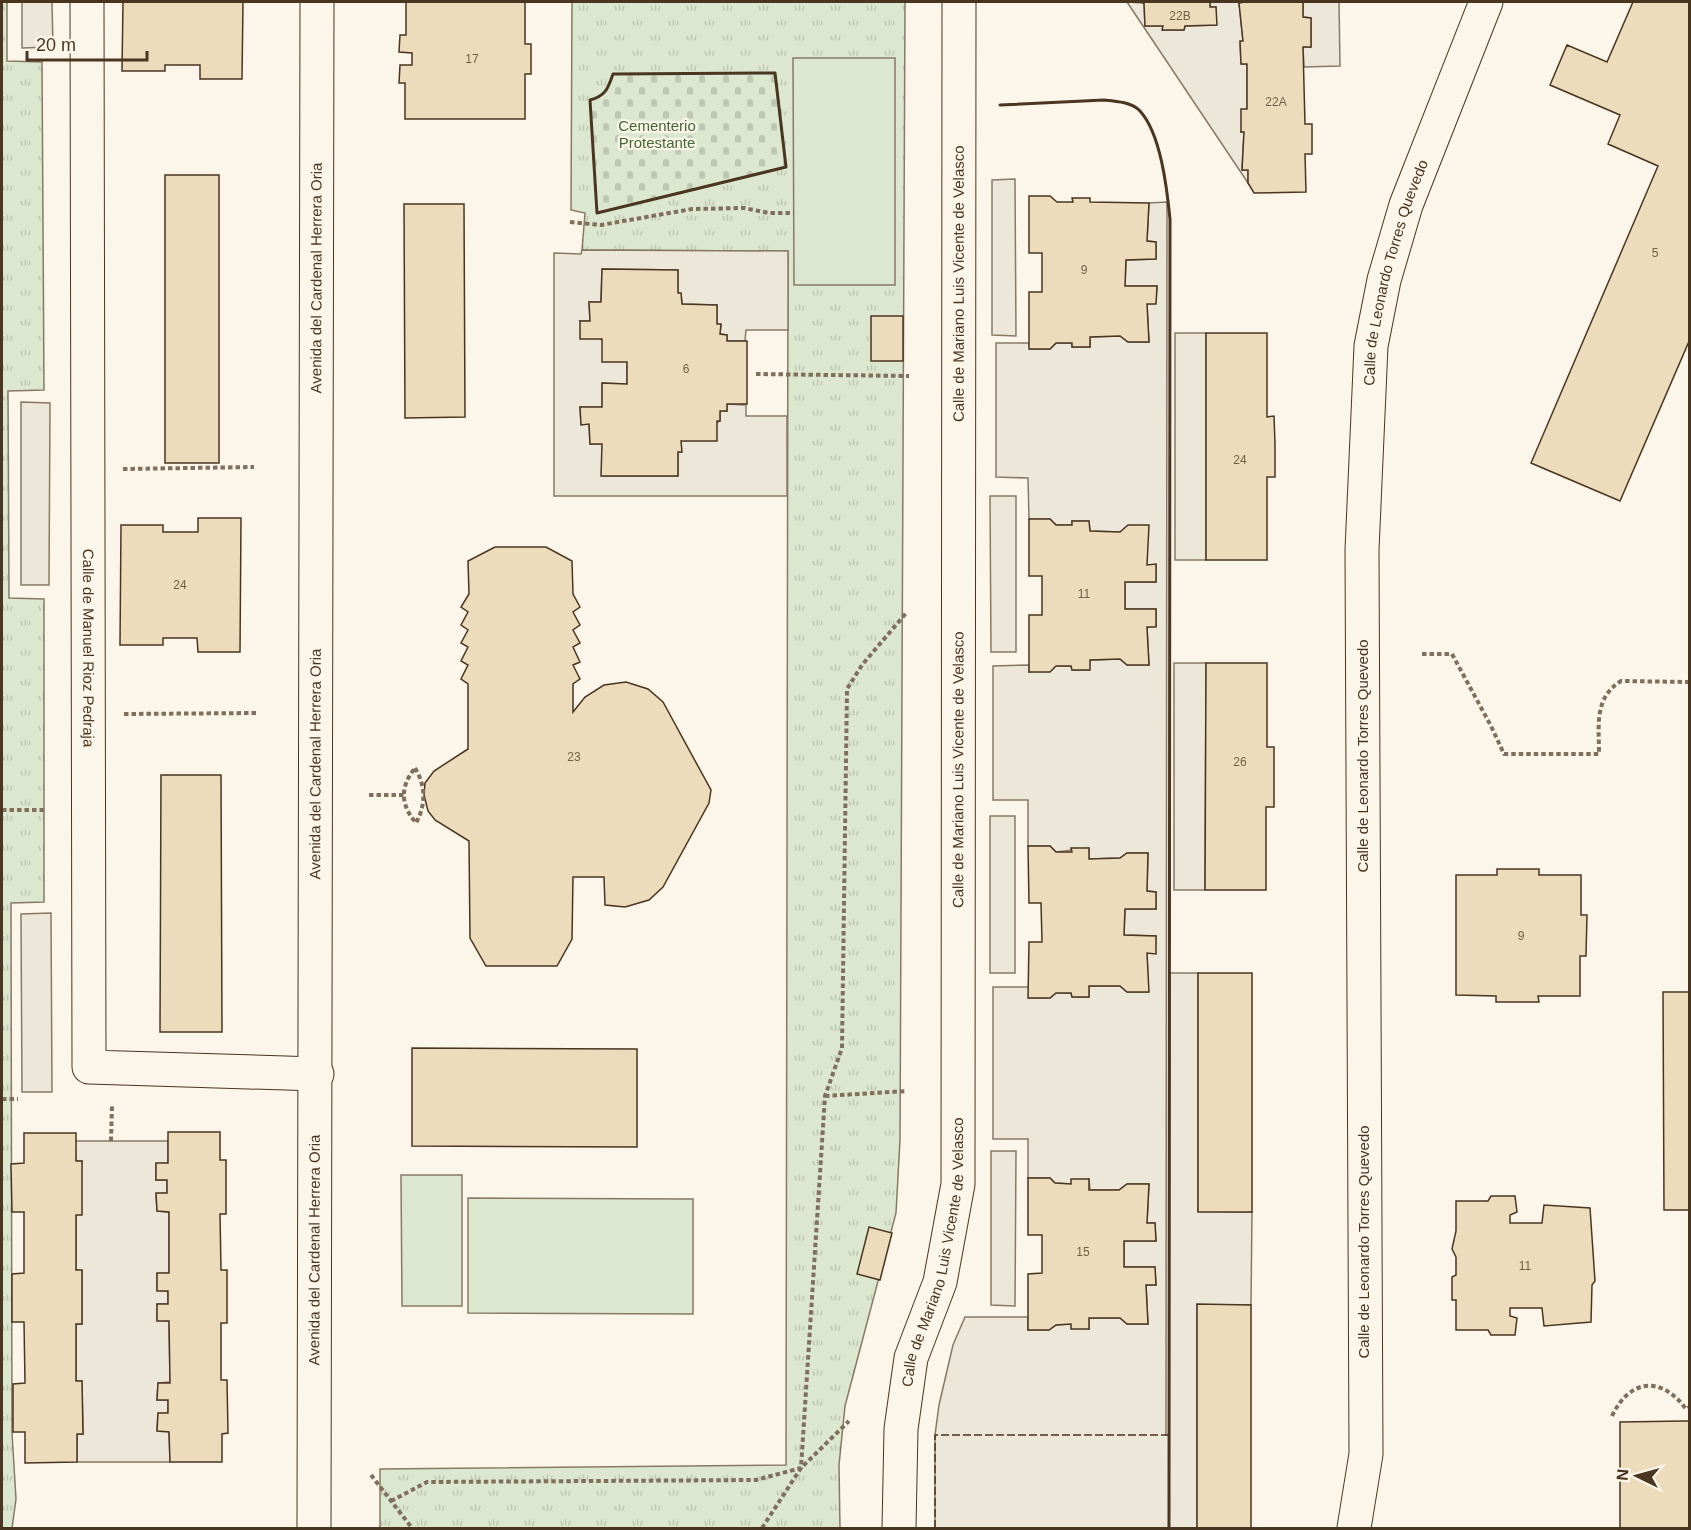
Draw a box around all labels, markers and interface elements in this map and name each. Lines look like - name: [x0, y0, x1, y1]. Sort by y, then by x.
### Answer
- house number: 22B: [1169, 9, 1191, 23]
- scale bar: [27, 24, 147, 62]
- text: 20 m: [36, 35, 76, 55]
- house number: 17: [465, 52, 479, 66]
- house number: 22A: [1265, 95, 1287, 109]
- park label: Cementerio Protestante: [618, 117, 696, 151]
- street label: Calle de Mariano Luis Vicente de Velasco: [950, 145, 967, 422]
- street label: Calle de Leonardo Torres Quevedo: [1360, 157, 1431, 386]
- street label: Avenida del Cardenal Herrera Oria: [307, 162, 325, 393]
- house number: 5: [1652, 246, 1659, 260]
- house number: 9: [1081, 263, 1088, 277]
- house number: 6: [683, 362, 690, 376]
- house number: 24: [1233, 453, 1247, 467]
- street label: Calle de Manuel Rioz Pedraja: [80, 549, 97, 748]
- house number: 24: [173, 578, 187, 592]
- house number: 11: [1078, 587, 1091, 601]
- street label: Calle de Mariano Luis Vicente de Velasco: [949, 631, 966, 908]
- street label: Calle de Leonardo Torres Quevedo: [1354, 639, 1371, 873]
- street label: Avenida del Cardenal Herrera Oria: [306, 648, 324, 879]
- house number: 23: [567, 750, 581, 764]
- house number: 26: [1233, 755, 1247, 769]
- house number: 9: [1518, 929, 1525, 943]
- street label: Calle de Mariano Luis Vicente de Velasco: [898, 1117, 966, 1388]
- street label: Calle de Leonardo Torres Quevedo: [1355, 1125, 1372, 1359]
- street label: Avenida del Cardenal Herrera Oria: [305, 1134, 323, 1365]
- house number: 15: [1076, 1245, 1090, 1259]
- house number: 11: [1519, 1259, 1532, 1273]
- north arrow: [1607, 1446, 1667, 1506]
- text: N: [1614, 1468, 1632, 1481]

